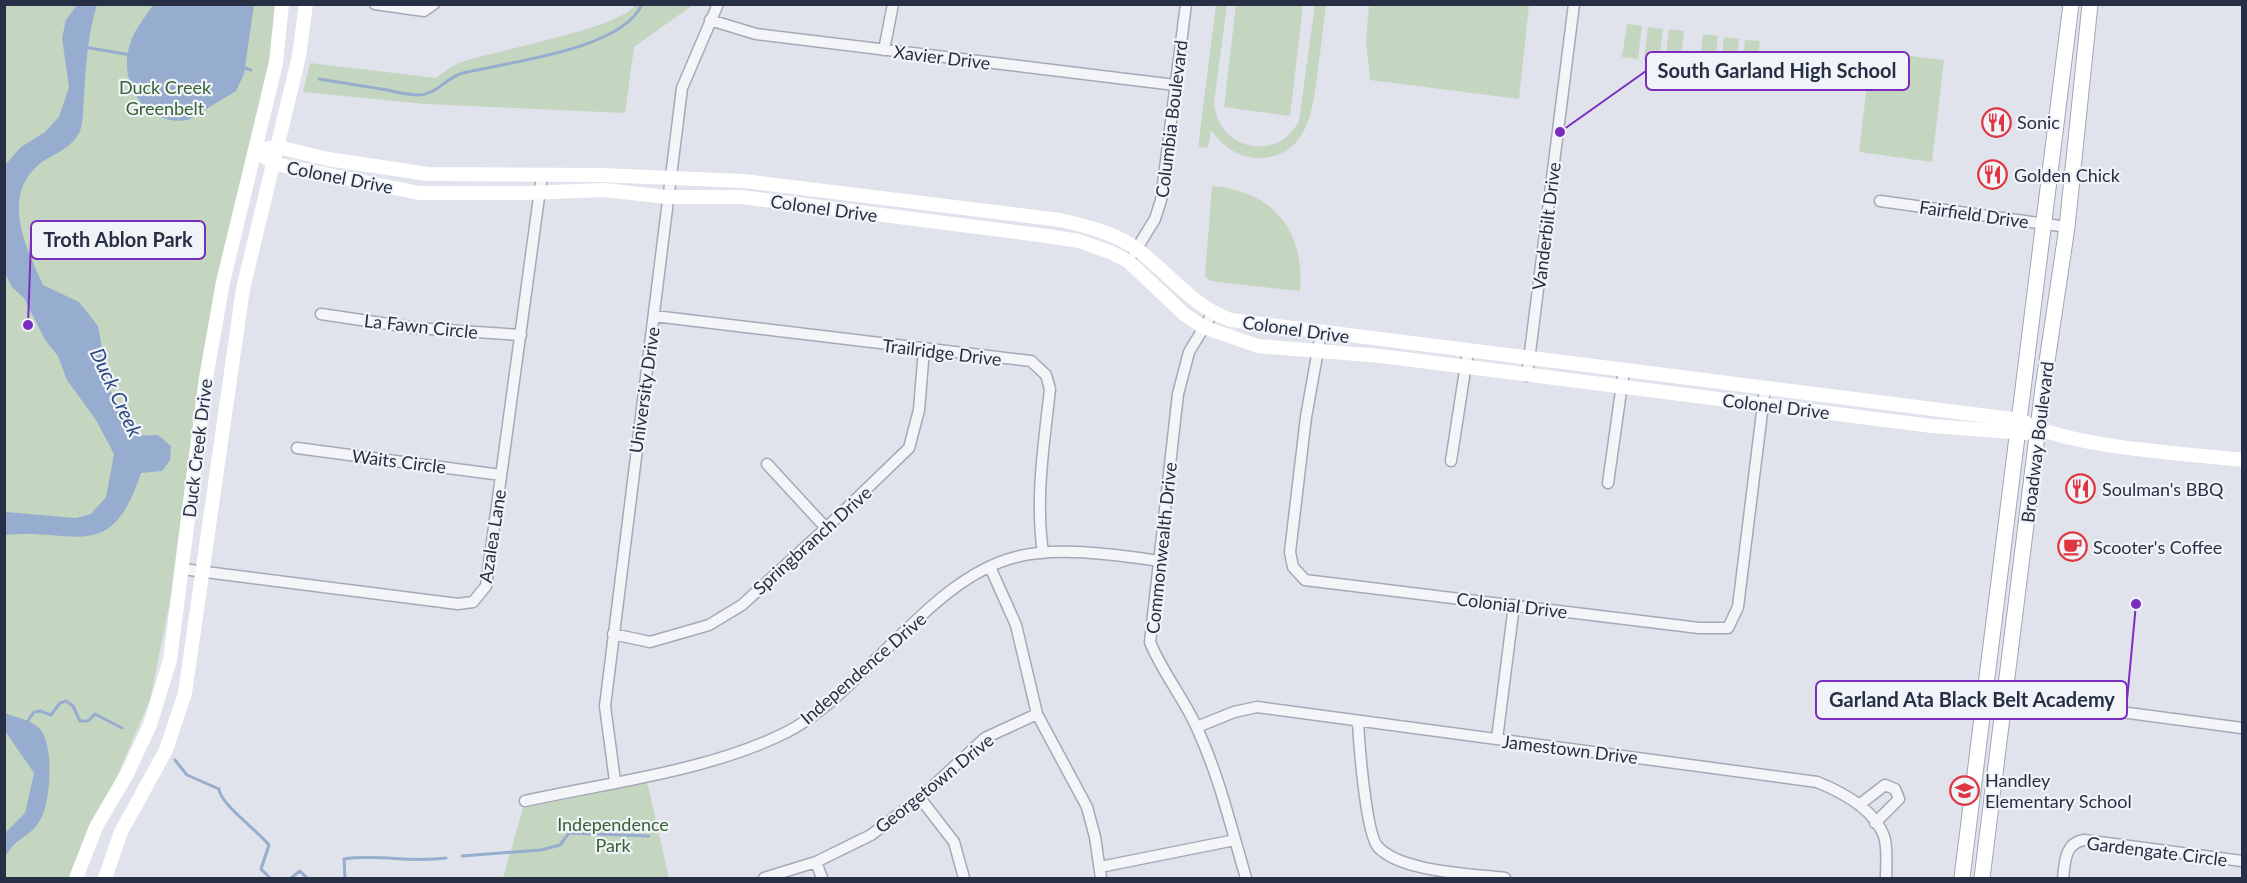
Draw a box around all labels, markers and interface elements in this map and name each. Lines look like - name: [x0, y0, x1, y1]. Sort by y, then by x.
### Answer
- street label: Columbia Boulevard: [1150, 39, 1192, 199]
- street label: Xavier Drive: [892, 40, 992, 74]
- callout: South Garland High School: [1646, 52, 1909, 90]
- text: South Garland High School: [1658, 58, 1896, 82]
- park label: Duck Creek Greenbelt: [119, 76, 212, 119]
- restaurant icon: Sonic: [1980, 106, 2012, 138]
- place label: Sonic: [2017, 111, 2060, 133]
- street label: Colonel Drive: [285, 156, 395, 198]
- restaurant icon: Golden Chick: [1977, 159, 2009, 191]
- street label: Vanderbilt Drive: [1527, 161, 1565, 291]
- place label: Golden Chick: [2014, 164, 2121, 186]
- street label: Colonel Drive: [769, 190, 879, 226]
- street label: Fairfield Drive: [1918, 195, 2030, 233]
- callout: Troth Ablon Park: [31, 221, 205, 259]
- text: Troth Ablon Park: [43, 227, 193, 251]
- street label: La Fawn Circle: [363, 309, 479, 343]
- street label: Colonel Drive: [1241, 311, 1351, 347]
- street label: University Drive: [624, 325, 664, 455]
- street label: Trailridge Drive: [881, 334, 1003, 370]
- water label: Duck Creek: [86, 344, 148, 441]
- street label: Broadway Boulevard: [2016, 360, 2058, 524]
- street label: Duck Creek Drive: [178, 377, 216, 519]
- street label: Colonel Drive: [1721, 389, 1831, 423]
- street label: Waits Circle: [351, 444, 447, 478]
- street label: Commonwealth Drive: [1141, 461, 1181, 635]
- restaurant icon: Soulman's BBQ: [2065, 473, 2097, 505]
- place label: Soulman's BBQ: [2102, 478, 2224, 500]
- street label: Springbranch Drive: [748, 481, 876, 599]
- street label: Azalea Lane: [474, 488, 510, 584]
- cafe icon: Scooter's Coffee: [2056, 531, 2088, 563]
- place label: Scooter's Coffee: [2093, 536, 2222, 558]
- street label: Colonial Drive: [1455, 587, 1569, 623]
- street label: Independence Drive: [796, 607, 930, 729]
- callout: Garland Ata Black Belt Academy: [1816, 681, 2127, 719]
- text: Garland Ata Black Belt Academy: [1829, 687, 2115, 711]
- street label: Georgetown Drive: [870, 729, 998, 837]
- street label: Jamestown Drive: [1501, 730, 1639, 768]
- place label: Handley Elementary School: [1985, 769, 2132, 812]
- school or university icon: Handley Elementary School: [1948, 774, 1980, 806]
- park label: Independence Park: [557, 813, 669, 856]
- street label: Gardengate Circle: [2085, 831, 2229, 871]

